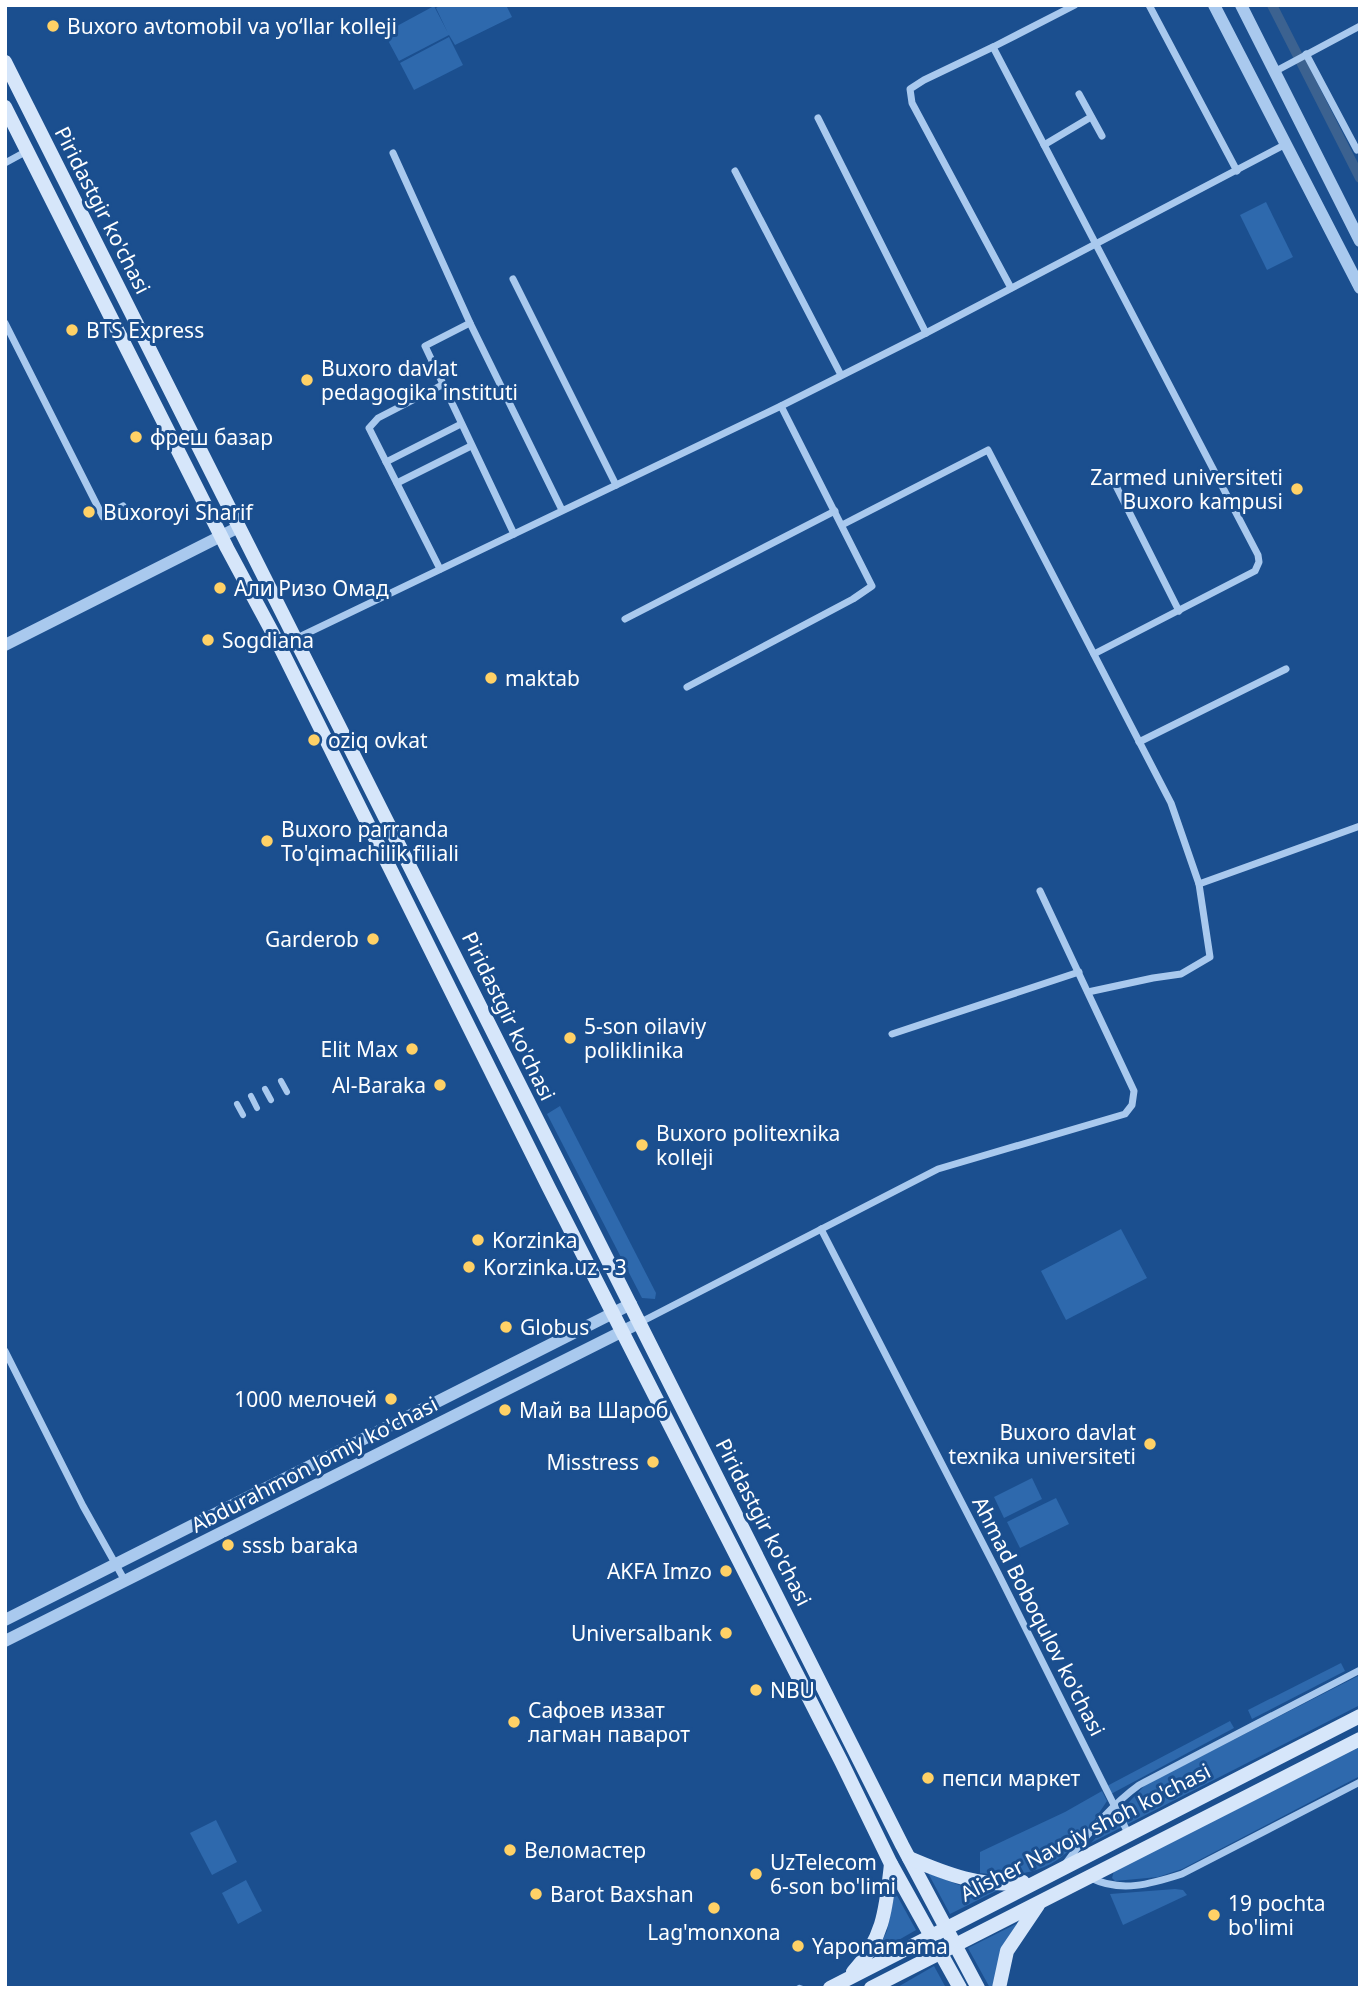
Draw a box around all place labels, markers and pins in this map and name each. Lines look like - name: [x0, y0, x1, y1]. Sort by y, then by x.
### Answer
- place label: Buxoro avtomobil va yo‘llar kolleji: [67, 12, 397, 40]
- marker: Buxoro avtomobil va yo‘llar kolleji: [45, 18, 61, 34]
- place label: BTS Express: [86, 316, 204, 344]
- marker: BTS Express: [64, 322, 80, 338]
- place label: Buxoro davlat pedagogika instituti: [321, 354, 518, 406]
- marker: Buxoro davlat pedagogika instituti: [299, 372, 315, 388]
- place label: фреш базар: [150, 423, 273, 451]
- marker: фреш базар: [128, 429, 144, 445]
- place label: Zarmed universiteti Buxoro kampusi: [1090, 463, 1283, 515]
- marker: Zarmed universiteti Buxoro kampusi: [1289, 481, 1305, 497]
- place label: Buxoroyi Sharif: [103, 498, 255, 526]
- marker: Buxoroyi Sharif: [81, 504, 97, 520]
- place label: Али Ризо Омад: [234, 574, 389, 602]
- marker: Али Ризо Омад: [212, 580, 228, 596]
- place label: Sogdiana: [222, 626, 314, 654]
- marker: Sogdiana: [200, 632, 216, 648]
- place label: maktab: [505, 664, 580, 692]
- marker: maktab: [483, 670, 499, 686]
- place label: oziq ovkat: [328, 726, 428, 754]
- marker: oziq ovkat: [306, 732, 322, 748]
- place label: Buxoro parranda To'qimachilik filiali: [281, 815, 459, 867]
- marker: Buxoro parranda To'qimachilik filiali: [259, 833, 275, 849]
- place label: Garderob: [265, 925, 359, 953]
- marker: Garderob: [365, 931, 381, 947]
- place label: 5-son oilaviy poliklinika: [584, 1012, 706, 1064]
- marker: 5-son oilaviy poliklinika: [562, 1030, 578, 1046]
- place label: Elit Max: [321, 1035, 398, 1063]
- marker: Elit Max: [404, 1041, 420, 1057]
- place label: Al-Baraka: [332, 1071, 426, 1099]
- marker: Al-Baraka: [432, 1077, 448, 1093]
- place label: Buxoro politexnika kolleji: [656, 1119, 840, 1171]
- marker: Buxoro politexnika kolleji: [634, 1137, 650, 1153]
- place label: Korzinka: [492, 1226, 578, 1254]
- marker: Korzinka: [470, 1232, 486, 1248]
- place label: Korzinka.uz - 3: [483, 1253, 627, 1281]
- marker: Korzinka.uz - 3: [461, 1259, 477, 1275]
- place label: Globus: [520, 1313, 589, 1341]
- marker: Globus: [498, 1319, 514, 1335]
- place label: 1000 мелочей: [234, 1385, 377, 1413]
- marker: 1000 мелочей: [383, 1391, 399, 1407]
- place label: Май ва Шароб: [519, 1396, 668, 1424]
- marker: Май ва Шароб: [497, 1402, 513, 1418]
- place label: Buxoro davlat texnika universiteti: [949, 1418, 1136, 1470]
- marker: Buxoro davlat texnika universiteti: [1142, 1436, 1158, 1452]
- place label: Misstress: [547, 1448, 639, 1476]
- marker: Misstress: [645, 1454, 661, 1470]
- place label: sssb baraka: [242, 1531, 358, 1559]
- marker: sssb baraka: [220, 1537, 236, 1553]
- place label: AKFA Imzo: [607, 1557, 712, 1585]
- marker: AKFA Imzo: [718, 1563, 734, 1579]
- place label: Universalbank: [571, 1619, 713, 1647]
- marker: Universalbank: [718, 1625, 734, 1641]
- place label: NBU: [770, 1676, 815, 1704]
- marker: NBU: [748, 1682, 764, 1698]
- place label: Сафоев иззат лагман паварот: [528, 1696, 690, 1748]
- marker: Сафоев иззат лагман паварот: [506, 1714, 522, 1730]
- place label: пепси маркет: [942, 1764, 1081, 1792]
- marker: пепси маркет: [920, 1770, 936, 1786]
- place label: Веломастер: [524, 1836, 646, 1864]
- marker: Веломастер: [502, 1842, 518, 1858]
- place label: UzTelecom 6-son bo'limi: [770, 1848, 896, 1900]
- marker: UzTelecom 6-son bo'limi: [748, 1866, 764, 1882]
- place label: Barot Baxshan: [550, 1880, 694, 1908]
- marker: Barot Baxshan: [528, 1886, 544, 1902]
- place label: 19 pochta bo'limi: [1228, 1889, 1326, 1941]
- marker: Lag'monxona: [706, 1900, 722, 1916]
- marker: 19 pochta bo'limi: [1206, 1907, 1222, 1923]
- place label: Lag'monxona: [647, 1918, 781, 1946]
- place label: Yaponamama: [812, 1932, 948, 1960]
- marker: Yaponamama: [790, 1938, 806, 1954]

